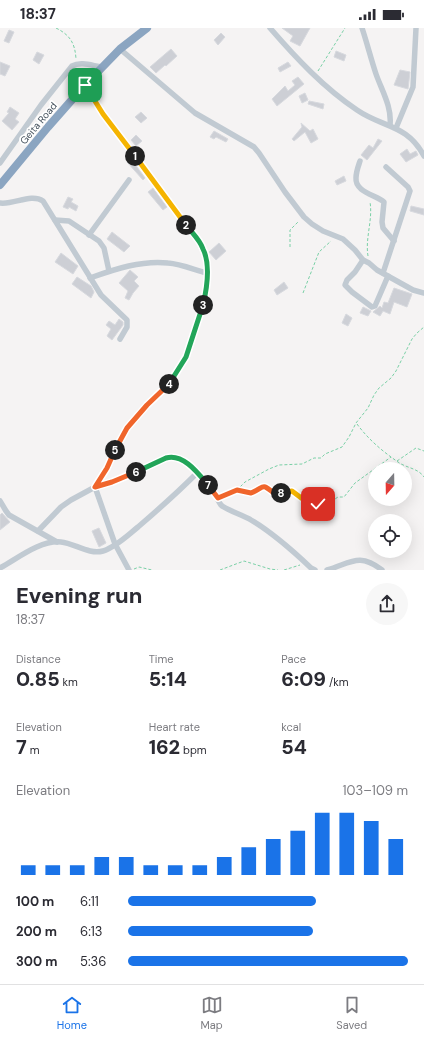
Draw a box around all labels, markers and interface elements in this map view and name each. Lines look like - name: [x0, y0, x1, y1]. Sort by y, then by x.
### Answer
- text: 18:37: [20, 4, 56, 24]
- pin: [68, 68, 102, 102]
- icon: arrive: [74, 74, 96, 96]
- street label: Geita Road: [17, 100, 60, 147]
- pin: 1: [125, 146, 145, 166]
- text: 1: [133, 149, 137, 163]
- pin: 2: [176, 215, 196, 235]
- text: 2: [183, 218, 189, 232]
- pin: 3: [193, 295, 213, 315]
- text: 3: [200, 298, 206, 312]
- pin: 4: [159, 374, 179, 394]
- text: 4: [165, 377, 173, 391]
- pin: 5: [105, 440, 125, 460]
- text: 5: [112, 443, 118, 457]
- pin: 6: [126, 462, 146, 482]
- north arrow: [368, 462, 412, 506]
- map controls: [368, 462, 412, 558]
- text: 6: [133, 465, 139, 479]
- pin: 7: [198, 475, 218, 495]
- text: 7: [205, 478, 211, 492]
- pin: 8: [271, 483, 291, 503]
- text: 8: [278, 486, 284, 500]
- pin: [301, 487, 335, 521]
- icon: check: [307, 493, 329, 515]
- button: locate: [368, 514, 412, 558]
- text: Evening run: [16, 581, 142, 610]
- button: share: [366, 583, 408, 625]
- text: 18:37: [16, 611, 45, 628]
- text: Distance: [16, 652, 61, 666]
- text: Time: [149, 652, 174, 666]
- text: Pace: [281, 652, 306, 666]
- text: 0.85: [16, 666, 60, 692]
- text: 5:14: [149, 666, 187, 692]
- text: 6:09: [281, 666, 326, 692]
- text: km: [60, 675, 78, 689]
- text: /km: [326, 675, 349, 689]
- text: Elevation: [16, 720, 62, 734]
- text: Heart rate: [149, 720, 200, 734]
- text: kcal: [281, 720, 301, 734]
- text: 7: [16, 734, 27, 760]
- text: 162: [149, 734, 180, 760]
- text: 54: [281, 734, 307, 760]
- text: m: [27, 743, 39, 757]
- text: bpm: [180, 743, 207, 757]
- text: Elevation: [16, 782, 70, 799]
- text: 103–109 m: [343, 782, 408, 799]
- text: 100 m: [16, 893, 54, 910]
- text: 6:11: [80, 893, 99, 910]
- text: 200 m: [16, 923, 57, 940]
- text: 6:13: [80, 923, 103, 940]
- text: 300 m: [16, 953, 57, 970]
- text: 5:36: [80, 953, 106, 970]
- tab: Home: [57, 994, 87, 1032]
- tab: Map: [201, 994, 223, 1032]
- tab: Saved: [336, 994, 367, 1032]

